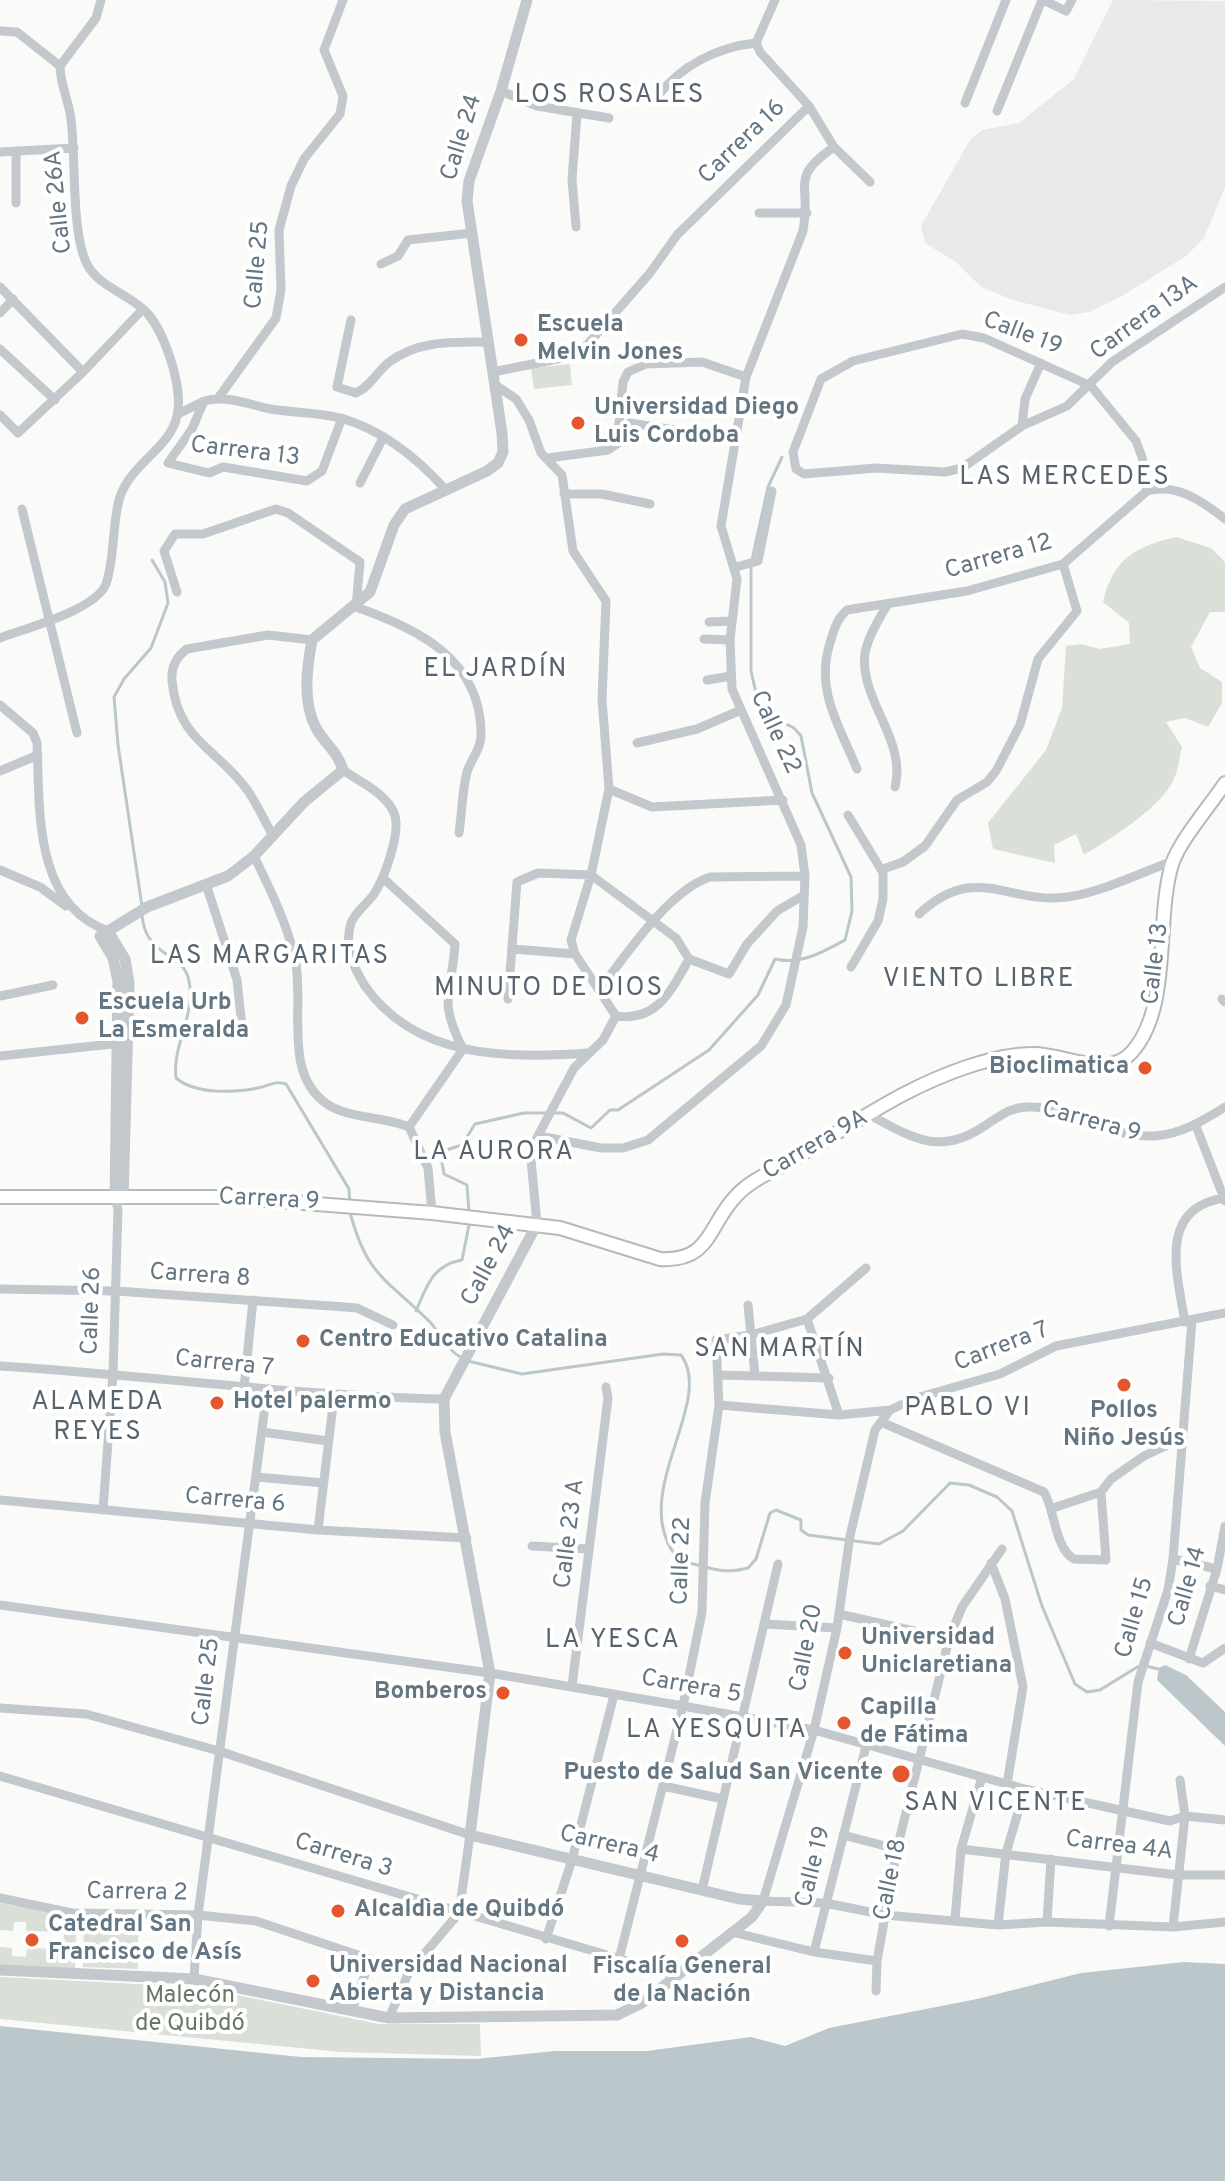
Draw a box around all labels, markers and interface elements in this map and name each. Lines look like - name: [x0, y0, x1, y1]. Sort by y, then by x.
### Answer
- district label: LOS ROSALES: [515, 81, 705, 113]
- street label: Calle 24: [436, 91, 490, 185]
- street label: Carrera 16: [693, 94, 793, 192]
- street label: Calle 26A: [40, 149, 80, 255]
- street label: Calle 25: [241, 219, 277, 311]
- street label: Carrera 13A: [1086, 270, 1204, 368]
- street label: Calle 19: [978, 307, 1066, 363]
- place label: Escuela Melvin Jones: [537, 312, 683, 368]
- marker: Escuela Melvin Jones: [512, 331, 530, 349]
- place label: Universidad Diego Luis Cordoba: [594, 395, 799, 451]
- marker: Universidad Diego Luis Cordoba: [569, 414, 587, 432]
- street label: Carrera 13: [189, 432, 301, 474]
- district label: LAS MERCEDES: [959, 463, 1171, 495]
- street label: Carrera 12: [942, 529, 1056, 587]
- district label: EL JARDÍN: [424, 655, 568, 687]
- street label: Calle 22: [742, 687, 806, 779]
- street label: Calle 13: [1138, 921, 1176, 1007]
- district label: LAS MARGARITAS: [150, 942, 390, 974]
- district label: VIENTO LIBRE: [883, 965, 1075, 997]
- district label: MINUTO DE DIOS: [434, 974, 664, 1006]
- place label: Escuela Urb La Esmeralda: [98, 990, 249, 1046]
- marker: Escuela Urb La Esmeralda: [73, 1009, 91, 1027]
- place label: Bioclimatica: [989, 1054, 1129, 1082]
- marker: Bioclimatica: [1136, 1059, 1154, 1077]
- street label: Carrera 9: [1038, 1096, 1144, 1150]
- street label: Carrera 9A: [758, 1104, 874, 1188]
- district label: LA AURORA: [413, 1138, 575, 1170]
- street label: Carrera 9: [218, 1184, 320, 1218]
- street label: Calle 24: [456, 1220, 524, 1312]
- street label: Carrera 8: [148, 1259, 252, 1295]
- street label: Calle 26: [77, 1266, 109, 1356]
- street label: Carrera 7: [951, 1317, 1053, 1379]
- place label: Centro Educativo Catalina: [319, 1327, 608, 1355]
- marker: Centro Educativo Catalina: [294, 1332, 312, 1350]
- district label: SAN MARTÍN: [694, 1335, 866, 1367]
- street label: Carrera 7: [173, 1345, 275, 1385]
- marker: Pollos Niño Jesús: [1115, 1376, 1133, 1394]
- district label: ALAMEDA REYES: [31, 1388, 165, 1450]
- place label: Hotel palermo: [233, 1389, 392, 1417]
- marker: Hotel palermo: [208, 1394, 226, 1412]
- district label: PABLO VI: [904, 1394, 1032, 1426]
- place label: Pollos Niño Jesús: [1063, 1398, 1185, 1454]
- street label: Calle 23 A: [550, 1477, 592, 1591]
- street label: Carrera 6: [183, 1483, 287, 1521]
- street label: Calle 22: [667, 1516, 699, 1606]
- street label: Calle 14: [1164, 1543, 1214, 1631]
- street label: Calle 15: [1111, 1574, 1161, 1662]
- street label: Calle 20: [785, 1601, 831, 1695]
- place label: Universidad Uniclaretiana: [861, 1625, 1012, 1681]
- district label: LA YESCA: [545, 1626, 681, 1658]
- street label: Calle 25: [188, 1636, 228, 1728]
- marker: Universidad Uniclaretiana: [836, 1644, 854, 1662]
- street label: Carrera 5: [638, 1665, 744, 1711]
- place label: Bomberos: [374, 1679, 487, 1707]
- marker: Bomberos: [494, 1684, 512, 1702]
- place label: Capilla de Fátima: [860, 1695, 968, 1751]
- marker: Capilla de Fátima: [835, 1714, 853, 1732]
- district label: LA YESQUITA: [626, 1716, 808, 1748]
- place label: Puesto de Salud San Vicente: [564, 1760, 883, 1788]
- marker: Puesto de Salud San Vicente: [890, 1763, 912, 1785]
- district label: SAN VICENTE: [904, 1789, 1088, 1821]
- street label: Carrera 4: [556, 1821, 662, 1871]
- street label: Calle 19: [791, 1823, 839, 1911]
- street label: Carrea 4A: [1064, 1826, 1174, 1868]
- street label: Carrera 3: [290, 1828, 396, 1886]
- street label: Calle 18: [869, 1836, 915, 1924]
- street label: Carrera 2: [86, 1879, 188, 1909]
- place label: Alcaldìa de Quibdó: [354, 1897, 564, 1925]
- marker: Alcaldìa de Quibdó: [329, 1902, 347, 1920]
- place label: Catedral San Francisco de Asís: [48, 1912, 242, 1968]
- marker: Catedral San Francisco de Asís: [23, 1931, 41, 1949]
- marker: Fiscalía General de la Nación: [673, 1932, 691, 1950]
- place label: Universidad Nacional Abierta y Distancia: [329, 1953, 568, 2009]
- place label: Fiscalía General de la Nación: [592, 1954, 772, 2010]
- marker: Universidad Nacional Abierta y Distancia: [304, 1972, 322, 1990]
- park label: Malecón de Quibdó: [135, 1983, 245, 2039]

